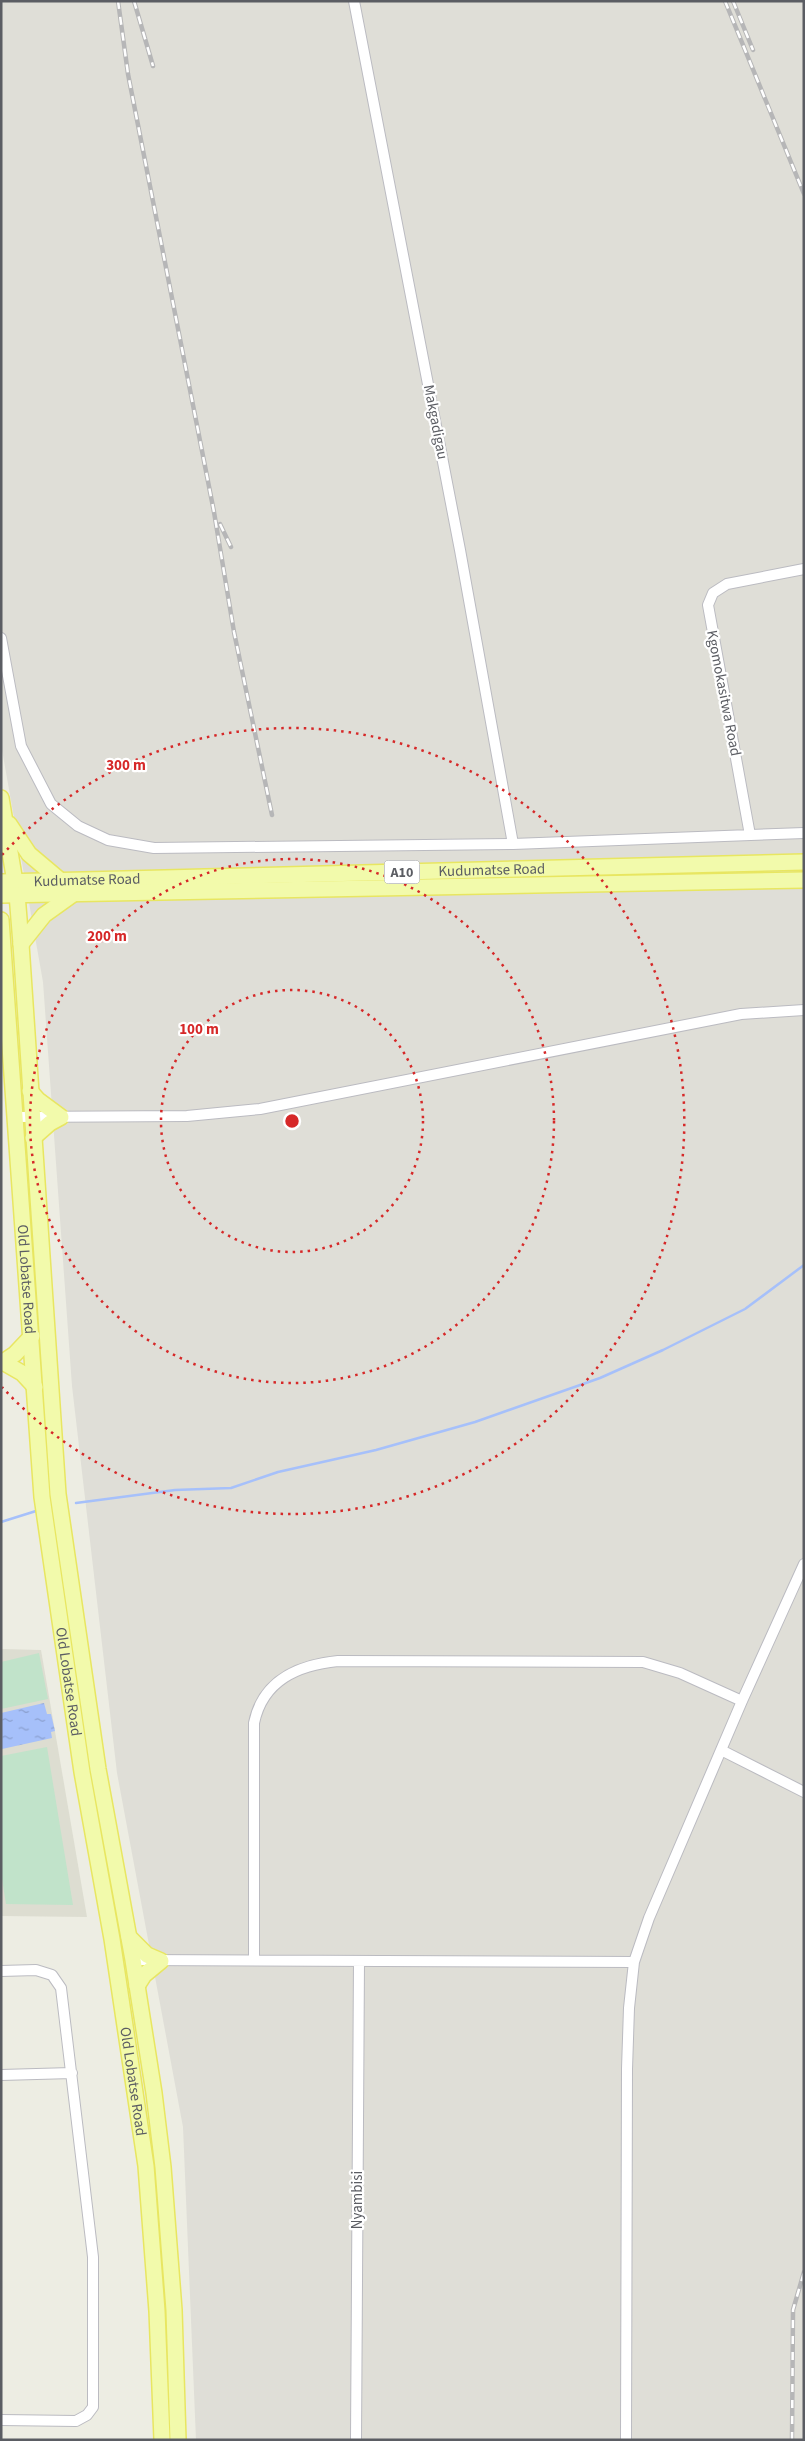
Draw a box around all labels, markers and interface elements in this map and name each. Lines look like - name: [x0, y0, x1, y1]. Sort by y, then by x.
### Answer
- street label: Makgadigau: [418, 383, 453, 461]
- street label: Kgomokasitwa Road: [701, 628, 746, 758]
- text: 300 m: [106, 755, 146, 776]
- street label: Kudumatse Road: [438, 858, 546, 882]
- road number: A10: [384, 860, 420, 884]
- street label: Kudumatse Road: [33, 869, 141, 892]
- text: 200 m: [87, 926, 127, 947]
- text: 100 m: [179, 1019, 219, 1040]
- centre of rings: [283, 1112, 301, 1130]
- street label: Old Lobatse Road: [12, 1224, 40, 1335]
- street label: Old Lobatse Road: [50, 1626, 87, 1737]
- street label: Old Lobatse Road: [114, 2026, 151, 2137]
- street label: Nyambisi: [347, 2171, 368, 2229]

